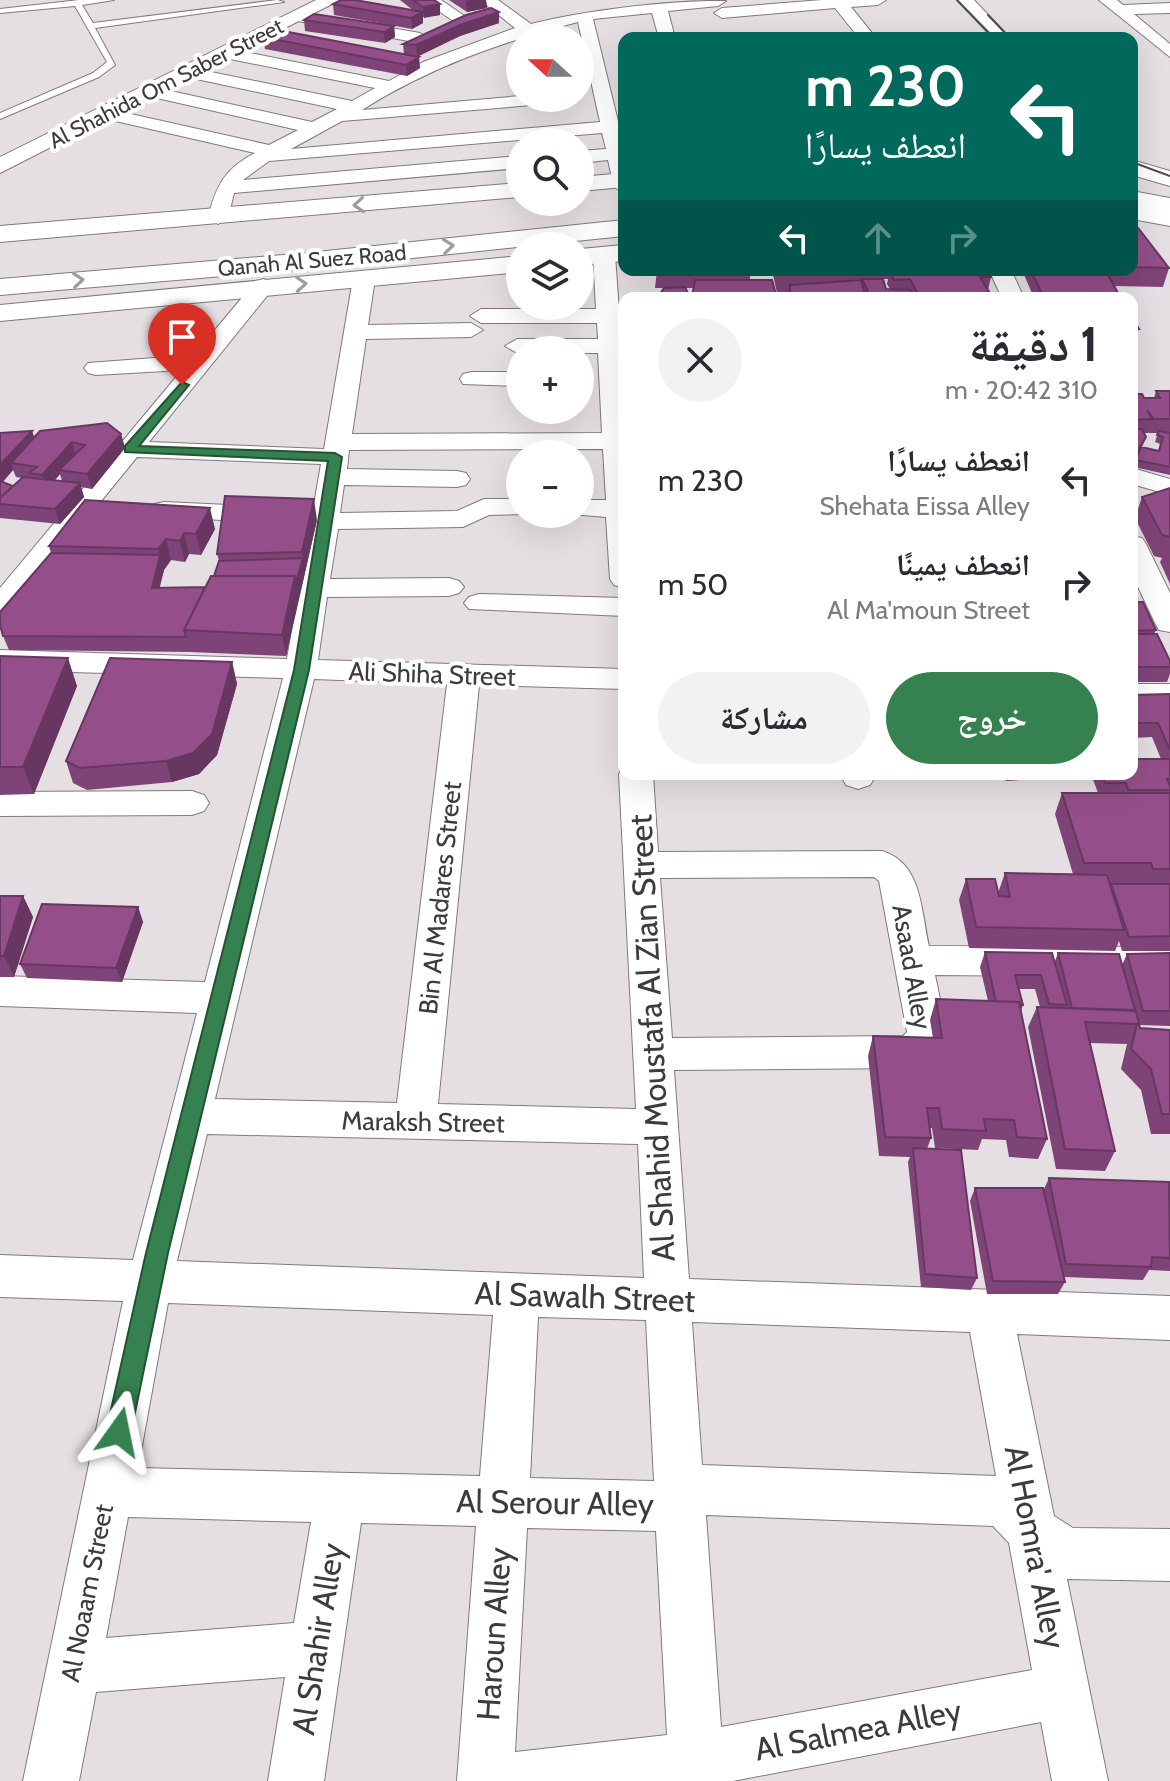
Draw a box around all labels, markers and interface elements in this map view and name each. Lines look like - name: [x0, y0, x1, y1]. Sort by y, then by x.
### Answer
- street label: Al Shahida Om Saber Street: [45, 12, 288, 154]
- north arrow: [506, 24, 594, 112]
- map controls: [506, 24, 594, 528]
- text: 230 m: [805, 52, 966, 120]
- icon: left: [994, 64, 1098, 168]
- text: انعطف يسارًا: [805, 123, 966, 167]
- button: search: [506, 128, 594, 216]
- one-way arrow: [352, 196, 365, 213]
- icon: left: [772, 216, 816, 260]
- icon: ahead: [856, 216, 900, 260]
- icon: right: [940, 216, 984, 260]
- button: layers: [506, 232, 594, 320]
- one-way arrow: [442, 238, 455, 255]
- street label: Qanah Al Suez Road: [217, 239, 407, 282]
- one-way arrow: [72, 272, 85, 289]
- one-way arrow: [295, 275, 308, 292]
- pin: [148, 303, 216, 385]
- icon: arrive: [160, 315, 204, 359]
- text: 1 دقيقة: [969, 315, 1098, 373]
- button: close: [658, 318, 742, 402]
- button: +: [506, 336, 594, 424]
- text: 310 m · 20:42: [945, 374, 1098, 406]
- button: −: [506, 440, 594, 528]
- text: انعطف يسارًا: [887, 442, 1030, 479]
- icon: left: [1054, 458, 1098, 502]
- text: 230 m: [658, 462, 744, 499]
- text: Shehata Eissa Alley: [820, 490, 1030, 522]
- text: انعطف يمينًا: [896, 546, 1030, 583]
- icon: right: [1054, 562, 1098, 606]
- text: 50 m: [658, 566, 728, 603]
- text: Al Ma'moun Street: [827, 594, 1030, 626]
- street label: Ali Shiha Street: [348, 655, 516, 693]
- button: مشاركة: [658, 672, 870, 764]
- button: خروج: [886, 672, 1098, 764]
- street label: Bin Al Madares Street: [412, 780, 468, 1016]
- street label: Al Shahid Moustafa Al Zian Street: [620, 813, 683, 1263]
- street label: Asaad Alley: [885, 902, 939, 1032]
- street label: Maraksh Street: [341, 1105, 505, 1139]
- street label: Al Sawalh Street: [474, 1273, 696, 1320]
- position arrow: [77, 1390, 161, 1474]
- street label: Al Homra' Alley: [997, 1442, 1074, 1652]
- street label: Al Serour Alley: [456, 1481, 654, 1524]
- street label: Al Noaam Street: [54, 1501, 120, 1685]
- street label: Al Shahir Alley: [283, 1540, 352, 1738]
- street label: Haroun Alley: [468, 1546, 519, 1722]
- street label: Al Salmea Alley: [751, 1690, 965, 1769]

